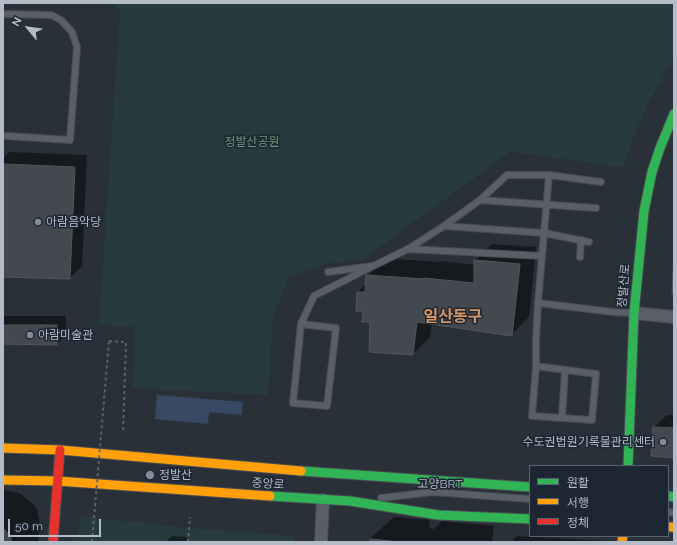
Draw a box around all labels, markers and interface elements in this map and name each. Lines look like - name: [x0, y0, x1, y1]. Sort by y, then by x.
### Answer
- north arrow: [8, 8, 48, 48]
- text: N: [9, 15, 25, 29]
- park label: 정발산공원: [224, 135, 280, 149]
- place label: 아람음악당: [46, 215, 101, 229]
- marker: 아람음악당: [33, 217, 43, 227]
- street label: 정발산로: [615, 263, 633, 309]
- district label: 일산동구: [424, 307, 482, 327]
- place label: 아람미술관: [38, 328, 93, 342]
- marker: 아람미술관: [25, 330, 35, 340]
- place label: 수도권법원기록물관리센터: [523, 435, 655, 449]
- marker: 수도권법원기록물관리센터: [658, 437, 668, 447]
- legend: [529, 465, 669, 537]
- place label: 정발산: [159, 468, 192, 482]
- marker: 정발산: [144, 469, 156, 481]
- street label: 중앙로: [251, 476, 285, 492]
- text: 원활: [567, 476, 589, 490]
- street label: 고양BRT: [417, 477, 463, 491]
- text: 서행: [567, 496, 589, 510]
- scale bar: [10, 511, 103, 537]
- text: 정체: [567, 516, 589, 530]
- text: 50 m: [15, 519, 43, 533]

